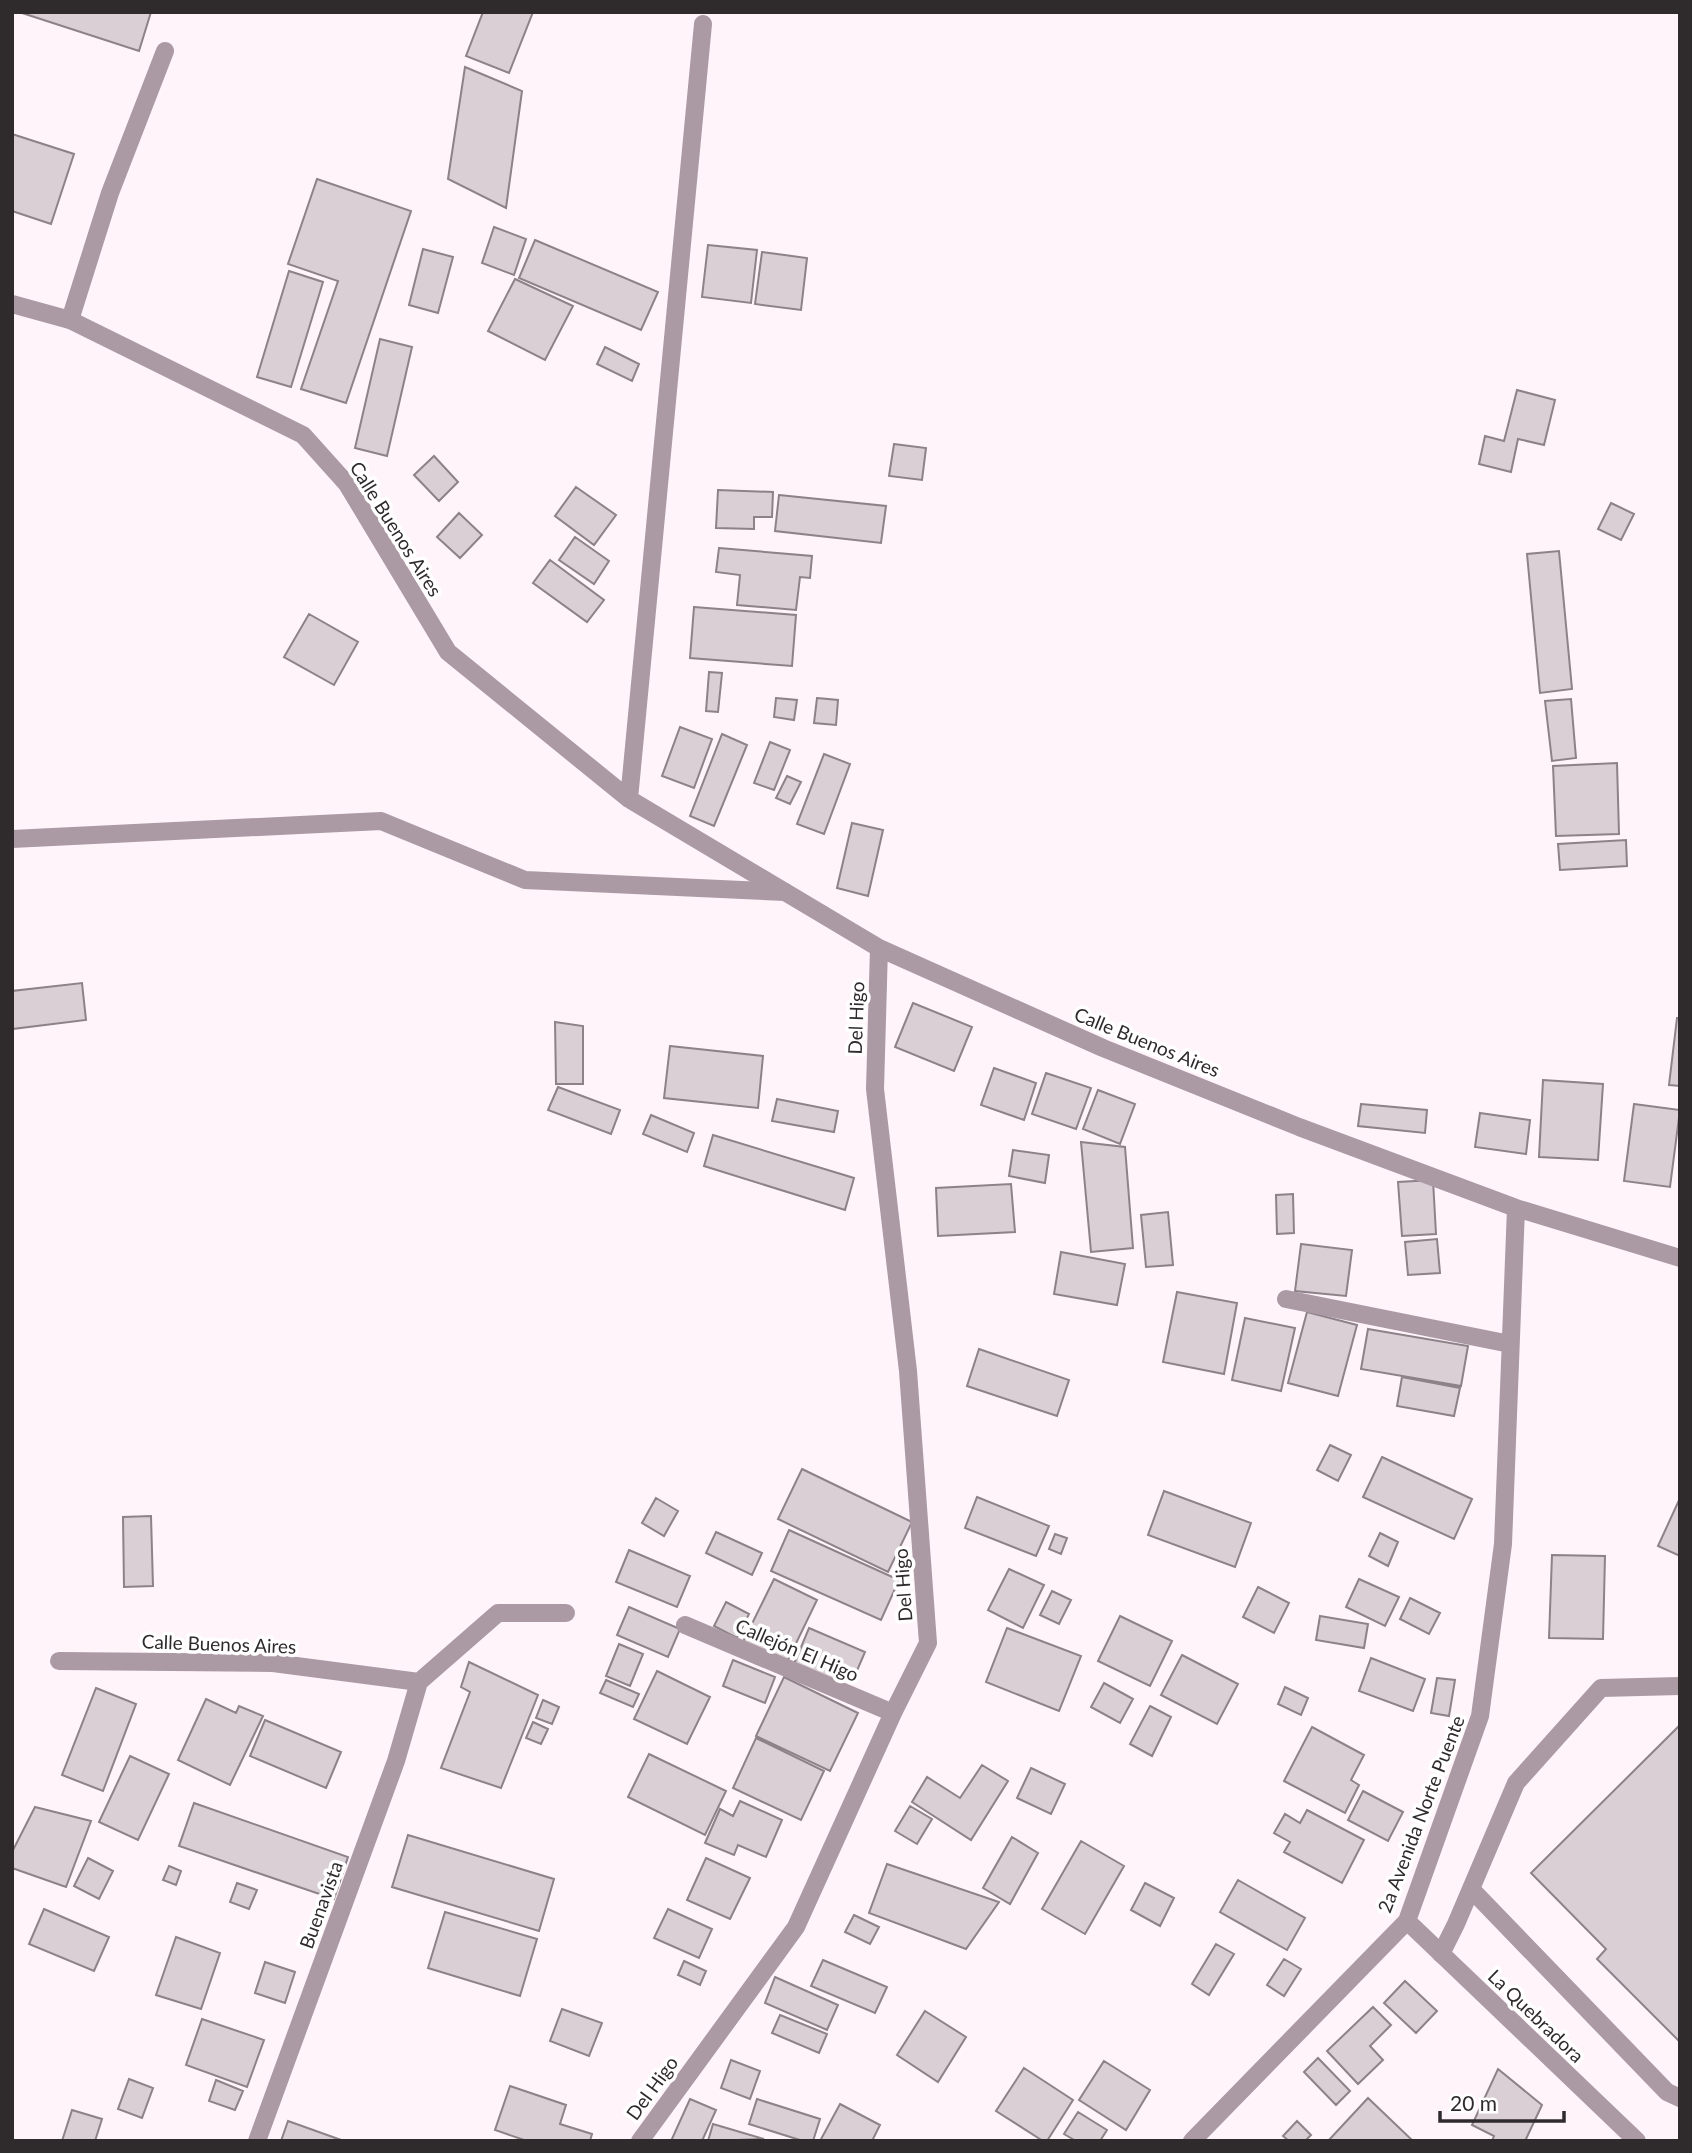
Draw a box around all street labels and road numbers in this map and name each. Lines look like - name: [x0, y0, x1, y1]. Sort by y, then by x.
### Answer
- street label: Calle Buenos Aires: [346, 457, 447, 600]
- street label: Del Higo: [843, 981, 868, 1055]
- street label: Calle Buenos Aires: [1071, 1002, 1223, 1081]
- street label: Del Higo: [888, 1548, 917, 1622]
- street label: Callejón El Higo: [732, 1613, 862, 1686]
- street label: Calle Buenos Aires: [141, 1629, 297, 1658]
- street label: 2a Avenida Norte Puente: [1372, 1712, 1469, 1916]
- street label: Buenavista: [294, 1858, 347, 1952]
- street label: La Quebradora: [1484, 1964, 1589, 2067]
- street label: Del Higo: [621, 2051, 682, 2124]

